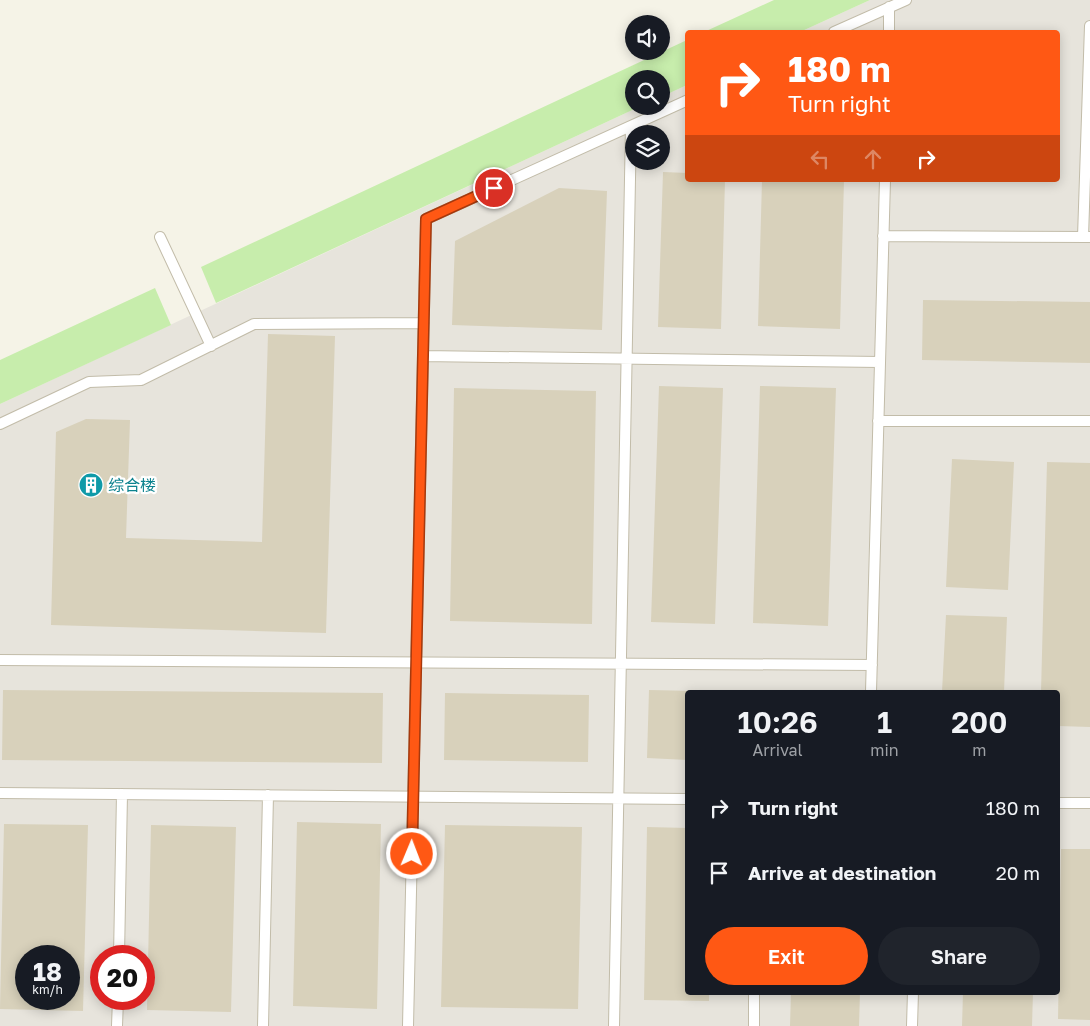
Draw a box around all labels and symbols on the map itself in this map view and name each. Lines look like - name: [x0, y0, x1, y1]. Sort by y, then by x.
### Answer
- pin: [473, 167, 515, 209]
- building icon: 综合楼: [78, 472, 104, 498]
- place label: 综合楼: [108, 475, 156, 495]
- position arrow: [385, 827, 437, 879]
- speed limit sign: 20: [90, 945, 155, 1010]

